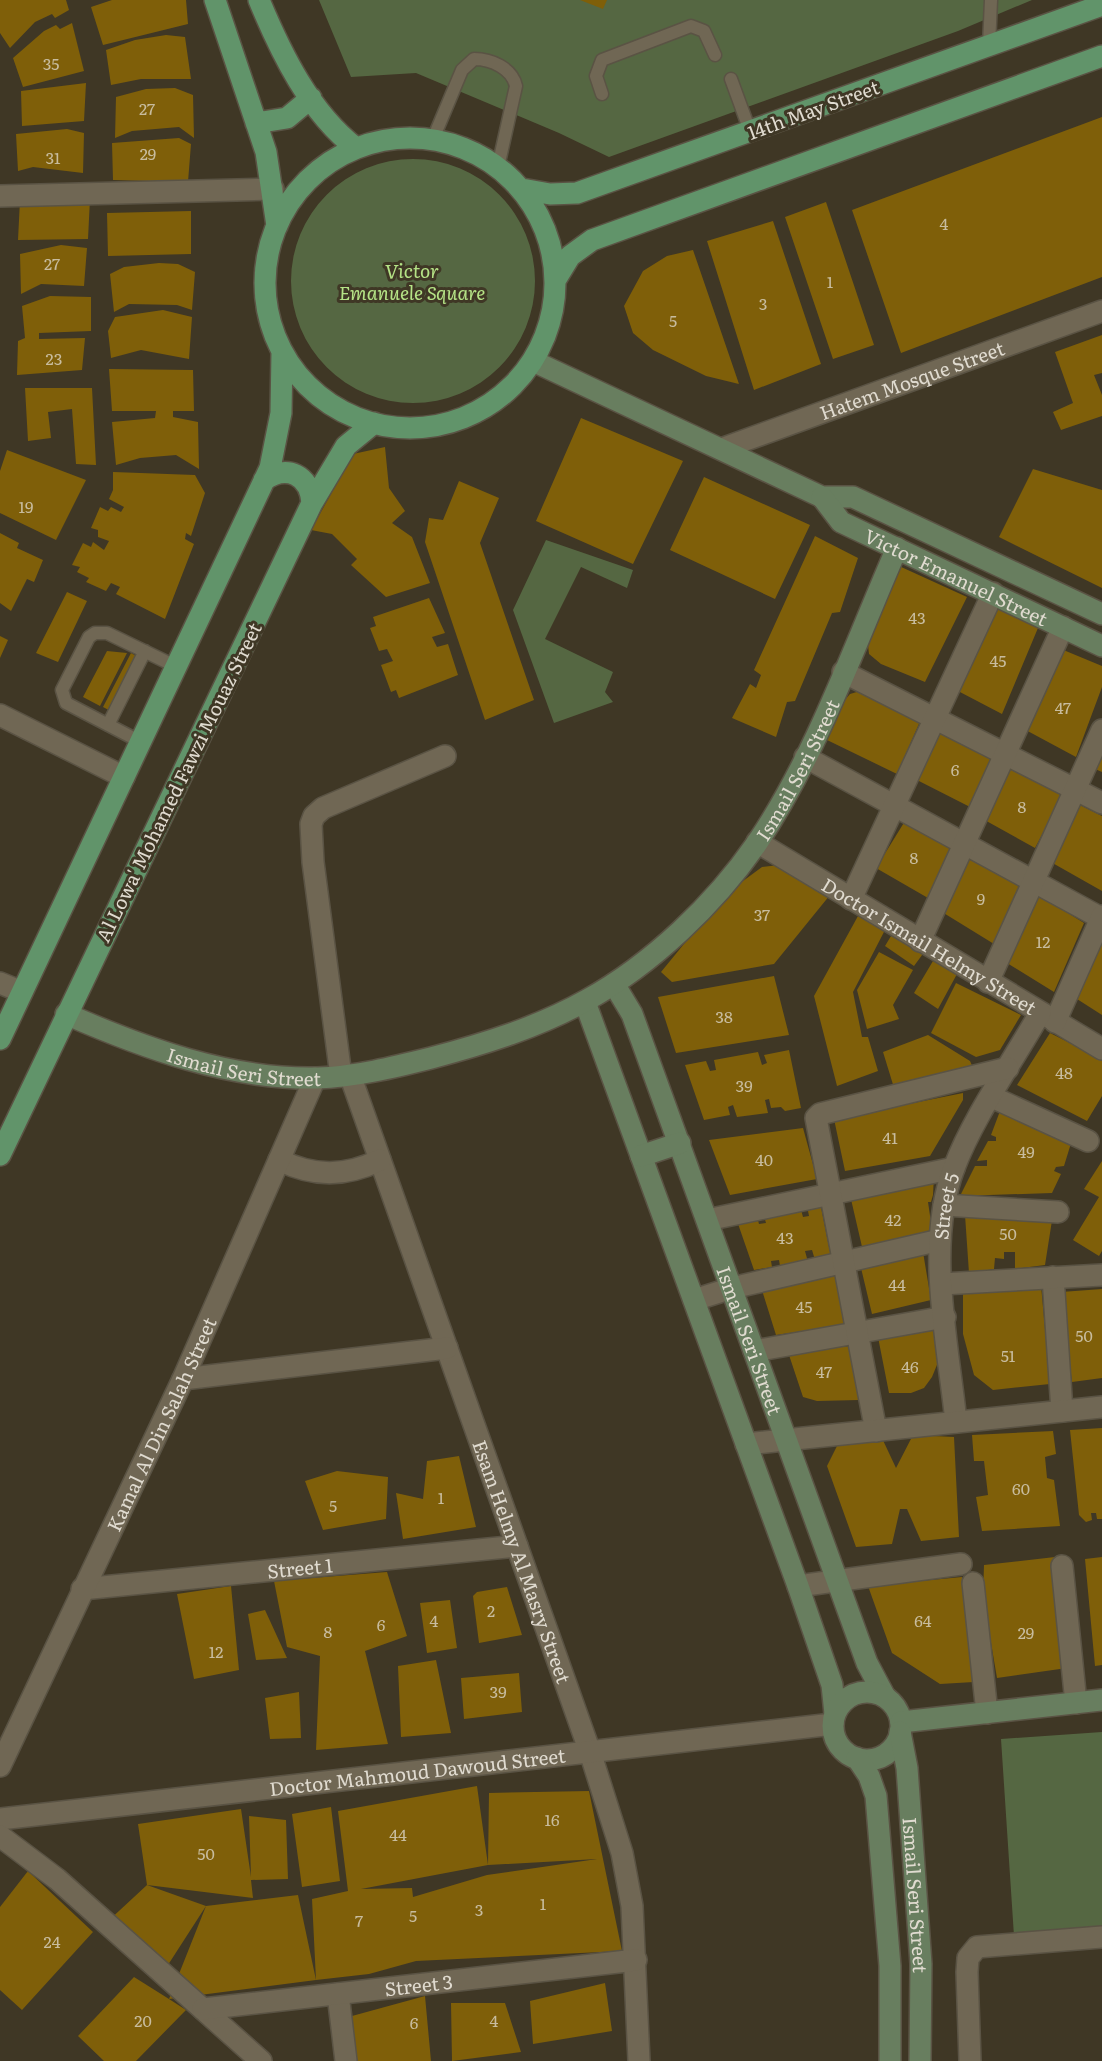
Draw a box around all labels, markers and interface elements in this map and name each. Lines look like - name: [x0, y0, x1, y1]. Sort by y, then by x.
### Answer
- house number: 35: [43, 51, 59, 75]
- street label: 14th May Street: [743, 72, 883, 146]
- house number: 27: [139, 96, 155, 120]
- house number: 29: [140, 141, 156, 165]
- house number: 31: [45, 145, 61, 169]
- house number: 4: [940, 211, 949, 235]
- house number: 27: [44, 251, 60, 275]
- park label: Victor Emanuele Square: [339, 256, 485, 306]
- house number: 1: [827, 269, 834, 293]
- house number: 3: [759, 291, 767, 315]
- house number: 5: [669, 308, 677, 332]
- street label: Hatem Mosque Street: [816, 333, 1008, 426]
- house number: 23: [46, 346, 62, 370]
- house number: 19: [19, 494, 33, 518]
- street label: Victor Emanuel Street: [860, 521, 1053, 632]
- house number: 43: [908, 605, 926, 629]
- street label: Al Lowa' Mohamed Fawzi Mouaz Street: [88, 617, 268, 947]
- house number: 45: [990, 648, 1006, 672]
- street label: Ismail Seri Street: [748, 694, 846, 846]
- house number: 47: [1055, 695, 1071, 719]
- house number: 6: [951, 757, 960, 781]
- house number: 8: [1018, 794, 1027, 818]
- house number: 8: [910, 845, 919, 869]
- street label: Doctor Ismail Helmy Street: [817, 870, 1042, 1021]
- house number: 9: [977, 886, 985, 910]
- house number: 37: [754, 902, 770, 926]
- house number: 12: [1036, 929, 1050, 953]
- house number: 38: [715, 1004, 733, 1028]
- street label: Ismail Seri Street: [163, 1040, 322, 1092]
- house number: 48: [1055, 1060, 1073, 1084]
- house number: 39: [735, 1073, 753, 1097]
- house number: 41: [882, 1125, 898, 1149]
- house number: 49: [1017, 1139, 1035, 1163]
- house number: 40: [755, 1147, 773, 1171]
- street label: Street 5: [926, 1169, 965, 1241]
- house number: 42: [885, 1207, 901, 1231]
- house number: 50: [999, 1221, 1017, 1245]
- house number: 43: [776, 1225, 794, 1249]
- street label: Ismail Seri Street: [710, 1262, 790, 1419]
- house number: 44: [888, 1272, 906, 1296]
- house number: 45: [796, 1294, 812, 1318]
- street label: Kamal Al Din Salah Street: [99, 1312, 223, 1536]
- house number: 50: [1075, 1323, 1093, 1347]
- house number: 51: [1001, 1343, 1016, 1367]
- house number: 46: [901, 1354, 919, 1378]
- house number: 47: [816, 1359, 832, 1383]
- street label: Esam Helmy Al Masry Street: [466, 1436, 579, 1687]
- house number: 60: [1012, 1476, 1030, 1500]
- house number: 1: [438, 1485, 445, 1509]
- house number: 5: [329, 1493, 337, 1517]
- street label: Street 1: [266, 1550, 334, 1585]
- house number: 2: [487, 1598, 495, 1622]
- house number: 4: [430, 1608, 439, 1632]
- house number: 64: [914, 1608, 932, 1632]
- house number: 6: [377, 1612, 386, 1636]
- house number: 8: [324, 1619, 333, 1643]
- house number: 29: [1018, 1620, 1034, 1644]
- house number: 12: [209, 1639, 223, 1663]
- house number: 39: [489, 1679, 507, 1703]
- street label: Doctor Mahmoud Dawoud Street: [268, 1741, 567, 1802]
- house number: 16: [544, 1807, 560, 1831]
- street label: Ismail Seri Street: [897, 1816, 935, 1973]
- house number: 44: [389, 1822, 407, 1846]
- house number: 50: [197, 1841, 215, 1865]
- house number: 1: [540, 1891, 547, 1915]
- house number: 3: [475, 1897, 483, 1921]
- house number: 5: [409, 1903, 417, 1927]
- house number: 7: [355, 1908, 363, 1932]
- house number: 24: [44, 1929, 61, 1953]
- street label: Street 3: [383, 1967, 454, 2002]
- house number: 20: [134, 2008, 152, 2032]
- house number: 4: [490, 2008, 499, 2032]
- house number: 6: [410, 2010, 419, 2034]

